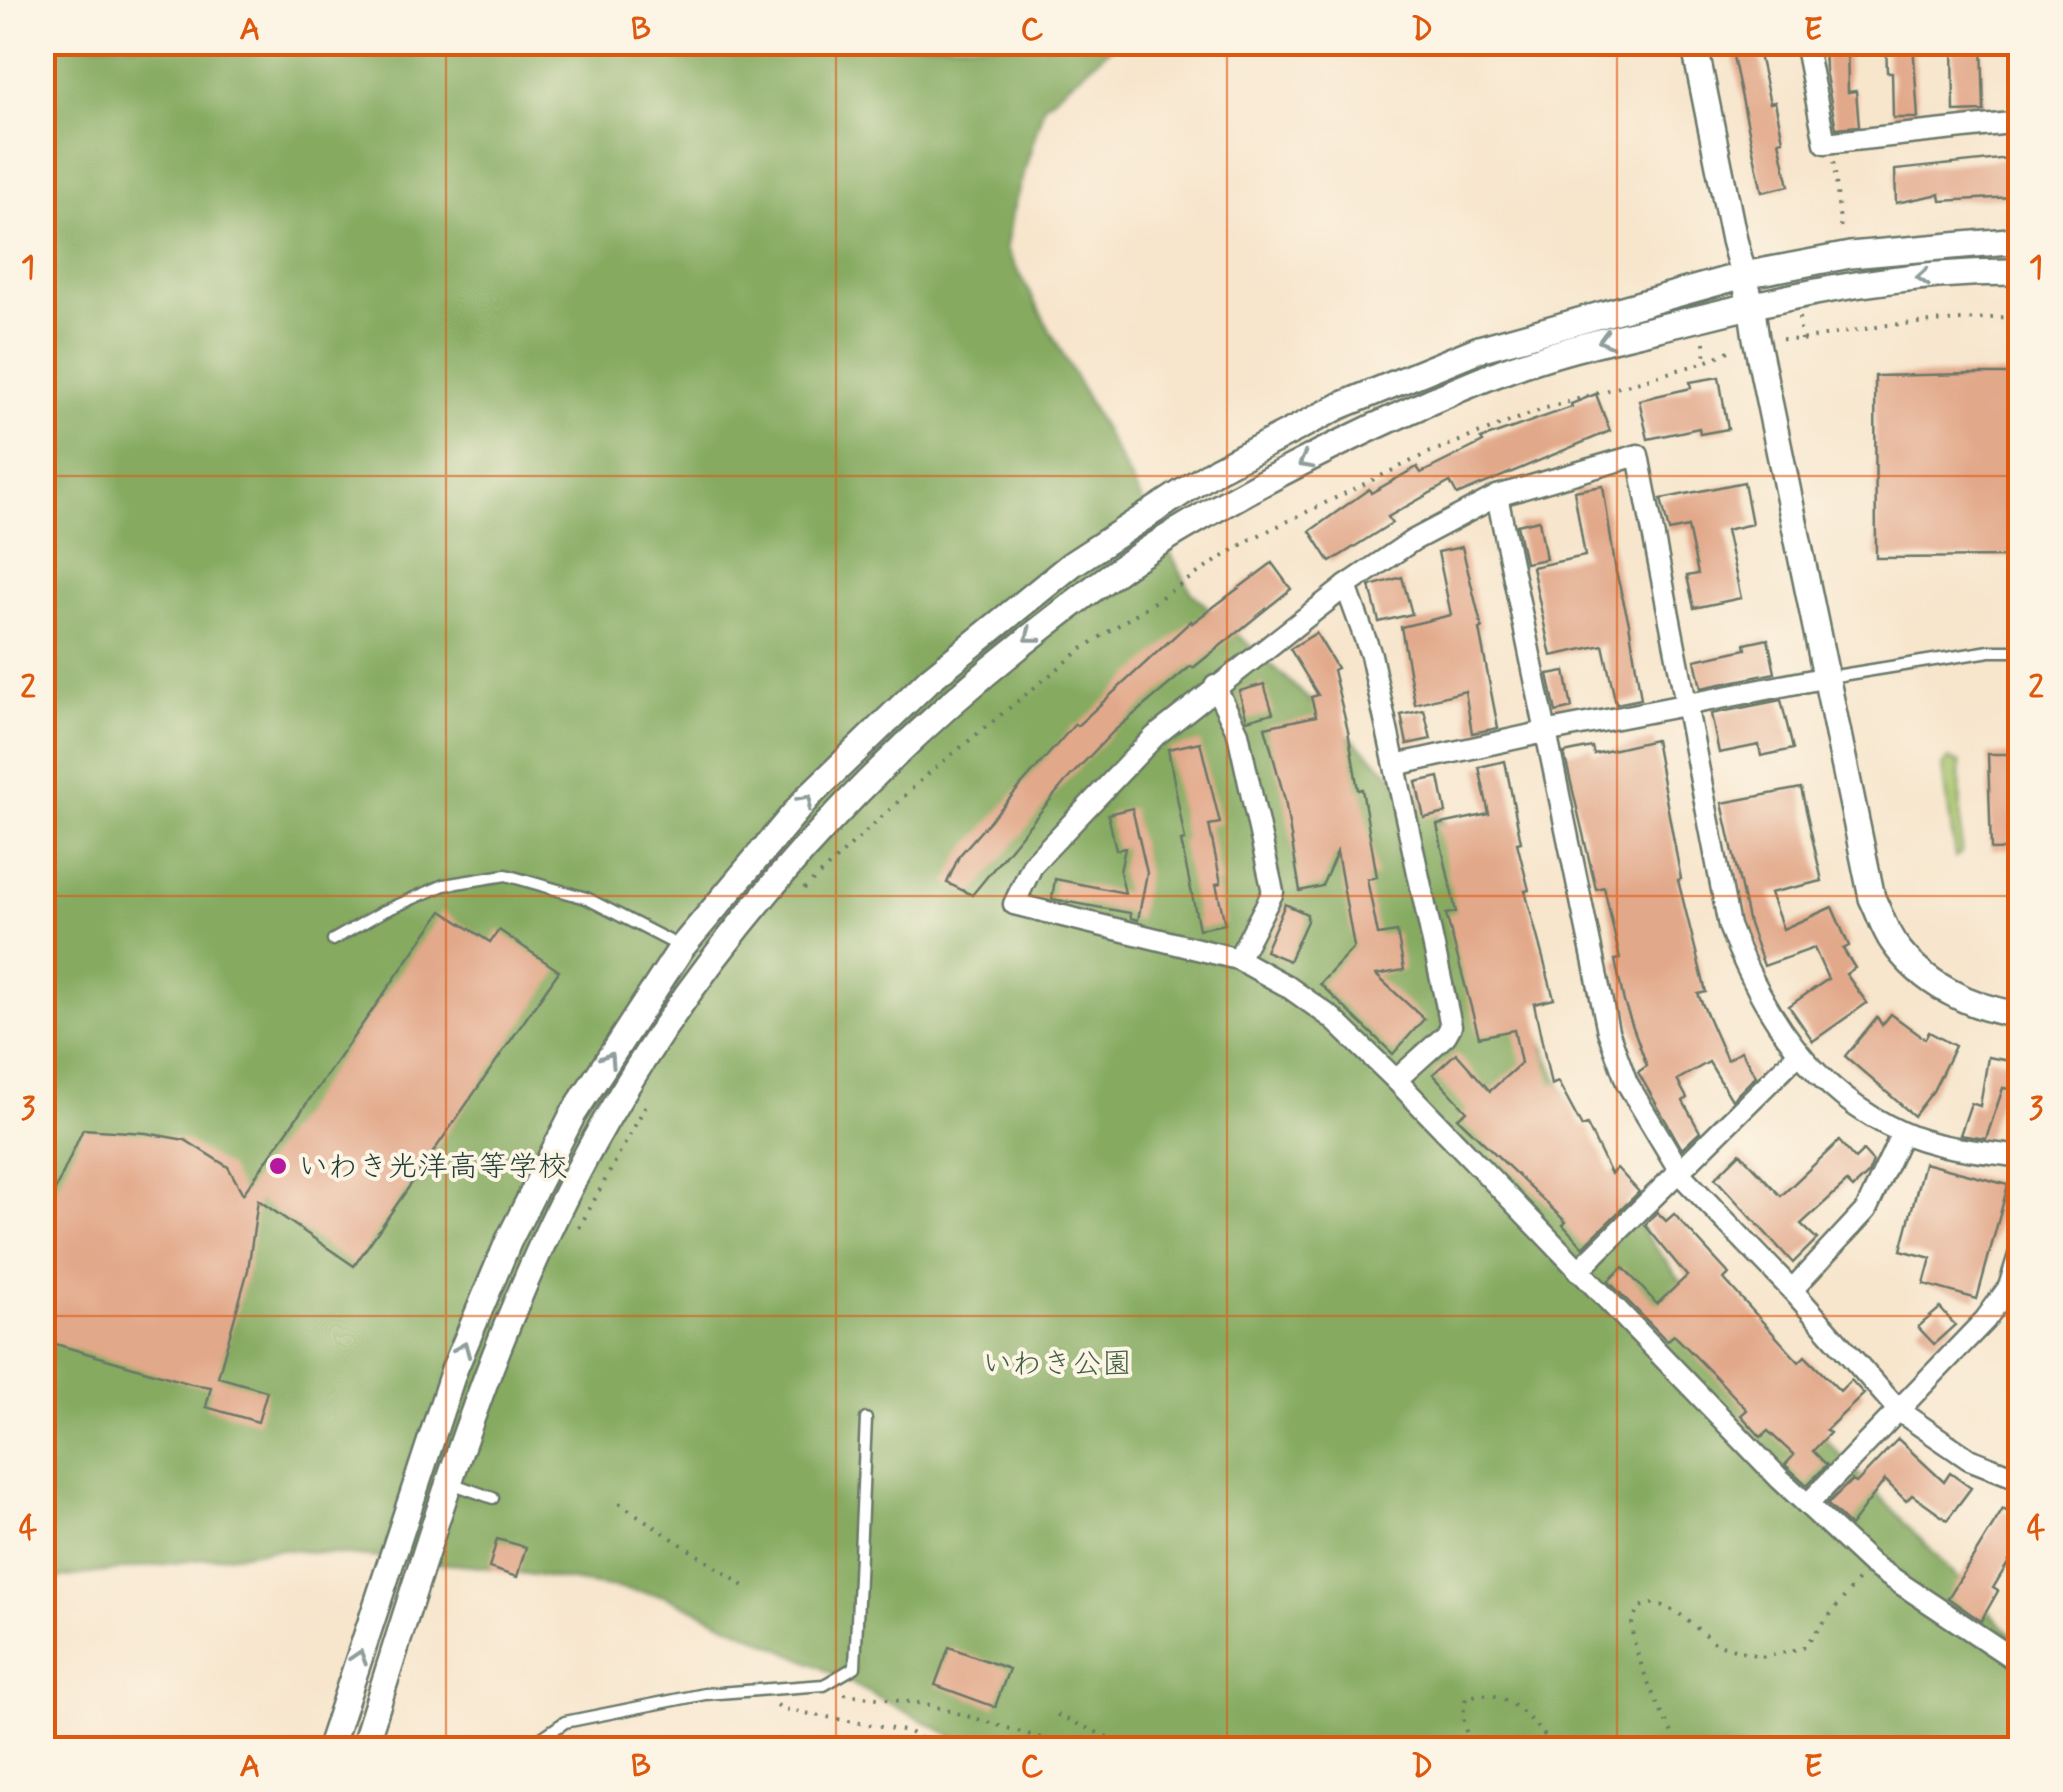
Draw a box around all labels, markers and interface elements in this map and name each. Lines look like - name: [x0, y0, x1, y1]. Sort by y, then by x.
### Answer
- text: A: [240, 9, 260, 51]
- text: B: [631, 9, 651, 51]
- text: C: [1021, 9, 1044, 51]
- text: D: [1411, 9, 1433, 51]
- text: E: [1804, 9, 1823, 51]
- text: 1: [21, 247, 35, 289]
- text: 1: [2029, 247, 2043, 289]
- one-way arrow: [1915, 266, 1931, 287]
- one-way arrow: [1597, 328, 1614, 349]
- one-way arrow: [1297, 450, 1315, 470]
- one-way arrow: [1024, 625, 1042, 642]
- text: 2: [20, 667, 36, 709]
- text: 2: [2028, 667, 2044, 709]
- one-way arrow: [794, 795, 812, 813]
- one-way arrow: [596, 1052, 615, 1070]
- text: 3: [21, 1088, 36, 1130]
- text: 3: [2029, 1088, 2044, 1130]
- place label: いわき光洋高等学校: [298, 1148, 568, 1187]
- marker: いわき光洋高等学校: [267, 1155, 289, 1177]
- one-way arrow: [451, 1341, 471, 1359]
- park label: いわき公園: [982, 1345, 1132, 1384]
- text: 4: [19, 1508, 38, 1550]
- text: 4: [2027, 1508, 2046, 1550]
- one-way arrow: [348, 1649, 368, 1666]
- text: A: [240, 1746, 260, 1788]
- text: B: [631, 1746, 651, 1788]
- text: C: [1021, 1746, 1044, 1788]
- text: D: [1411, 1746, 1433, 1788]
- text: E: [1804, 1746, 1823, 1788]

